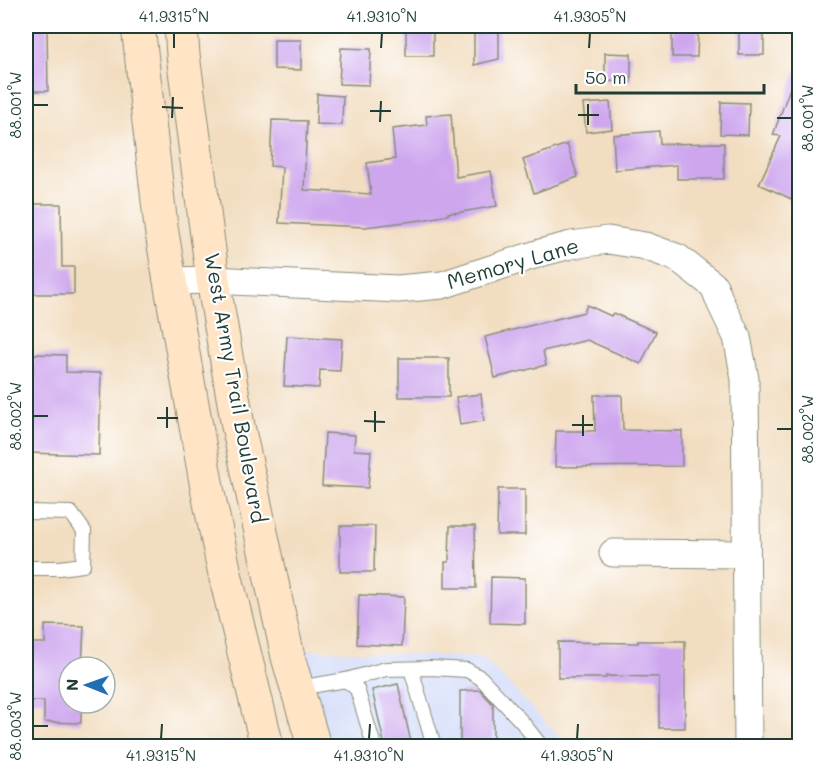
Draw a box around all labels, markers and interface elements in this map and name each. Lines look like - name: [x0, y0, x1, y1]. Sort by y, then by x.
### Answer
- text: 41.9315°N: [139, 6, 209, 26]
- text: 41.9310°N: [347, 6, 417, 26]
- text: 41.9305°N: [554, 6, 626, 26]
- scale bar: [576, 57, 764, 95]
- text: 50 m: [585, 65, 627, 89]
- text: 88.001°W: [5, 72, 25, 138]
- text: 88.001°W: [797, 85, 817, 151]
- street label: Memory Lane: [444, 231, 582, 294]
- street label: West Army Trail Boulevard: [199, 250, 274, 525]
- text: 88.002°W: [5, 382, 25, 450]
- text: 88.002°W: [797, 395, 817, 463]
- north arrow: [57, 655, 117, 715]
- text: N: [61, 678, 82, 691]
- text: 88.003°W: [5, 692, 25, 760]
- text: 41.9315°N: [126, 745, 196, 765]
- text: 41.9310°N: [334, 745, 404, 765]
- text: 41.9305°N: [541, 745, 613, 765]

